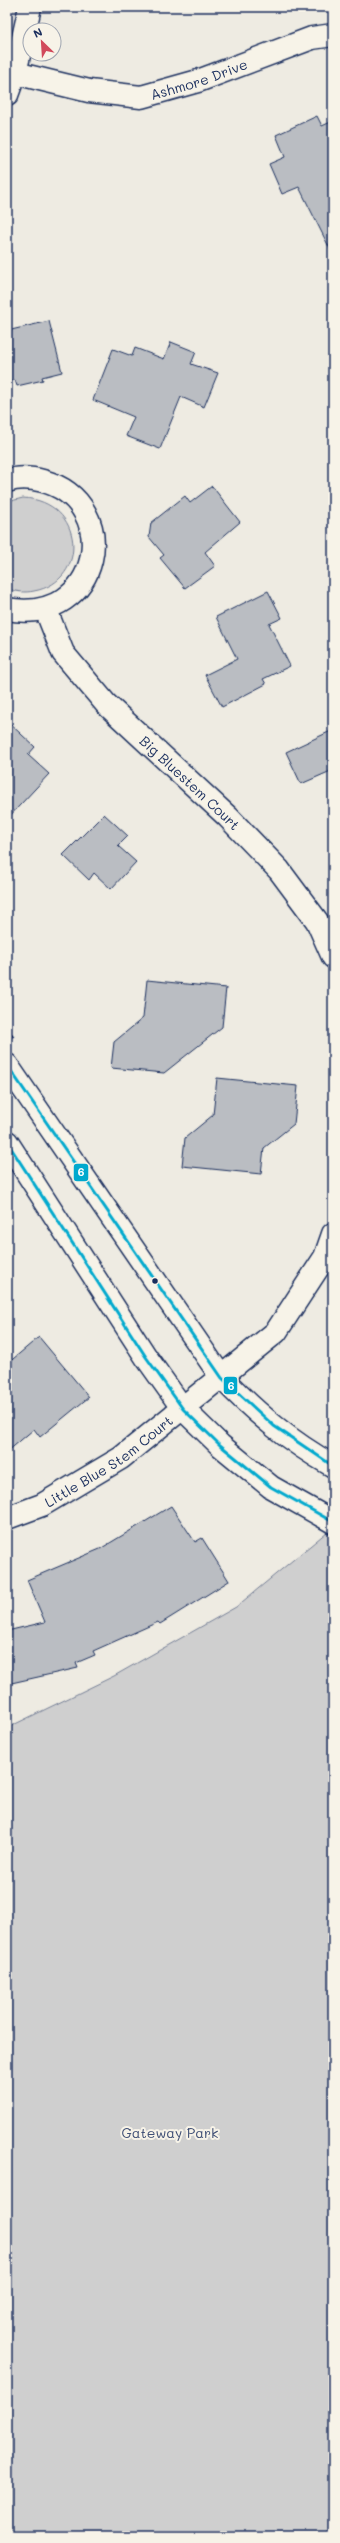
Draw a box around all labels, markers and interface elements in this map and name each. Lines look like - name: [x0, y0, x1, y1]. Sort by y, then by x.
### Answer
- north arrow: [22, 22, 62, 62]
- text: N: [31, 24, 45, 41]
- street label: Ashmore Drive: [148, 54, 250, 103]
- street label: Big Bluestem Court: [136, 731, 245, 834]
- line badge: 6: [73, 1163, 89, 1182]
- text: 6: [78, 1164, 85, 1179]
- unlabelled marker: [150, 1276, 160, 1286]
- line badge: 6: [223, 1376, 238, 1395]
- text: 6: [228, 1378, 235, 1393]
- street label: Little Blue Stem Court: [41, 1411, 176, 1511]
- park label: Gateway Park: [121, 2123, 219, 2142]

